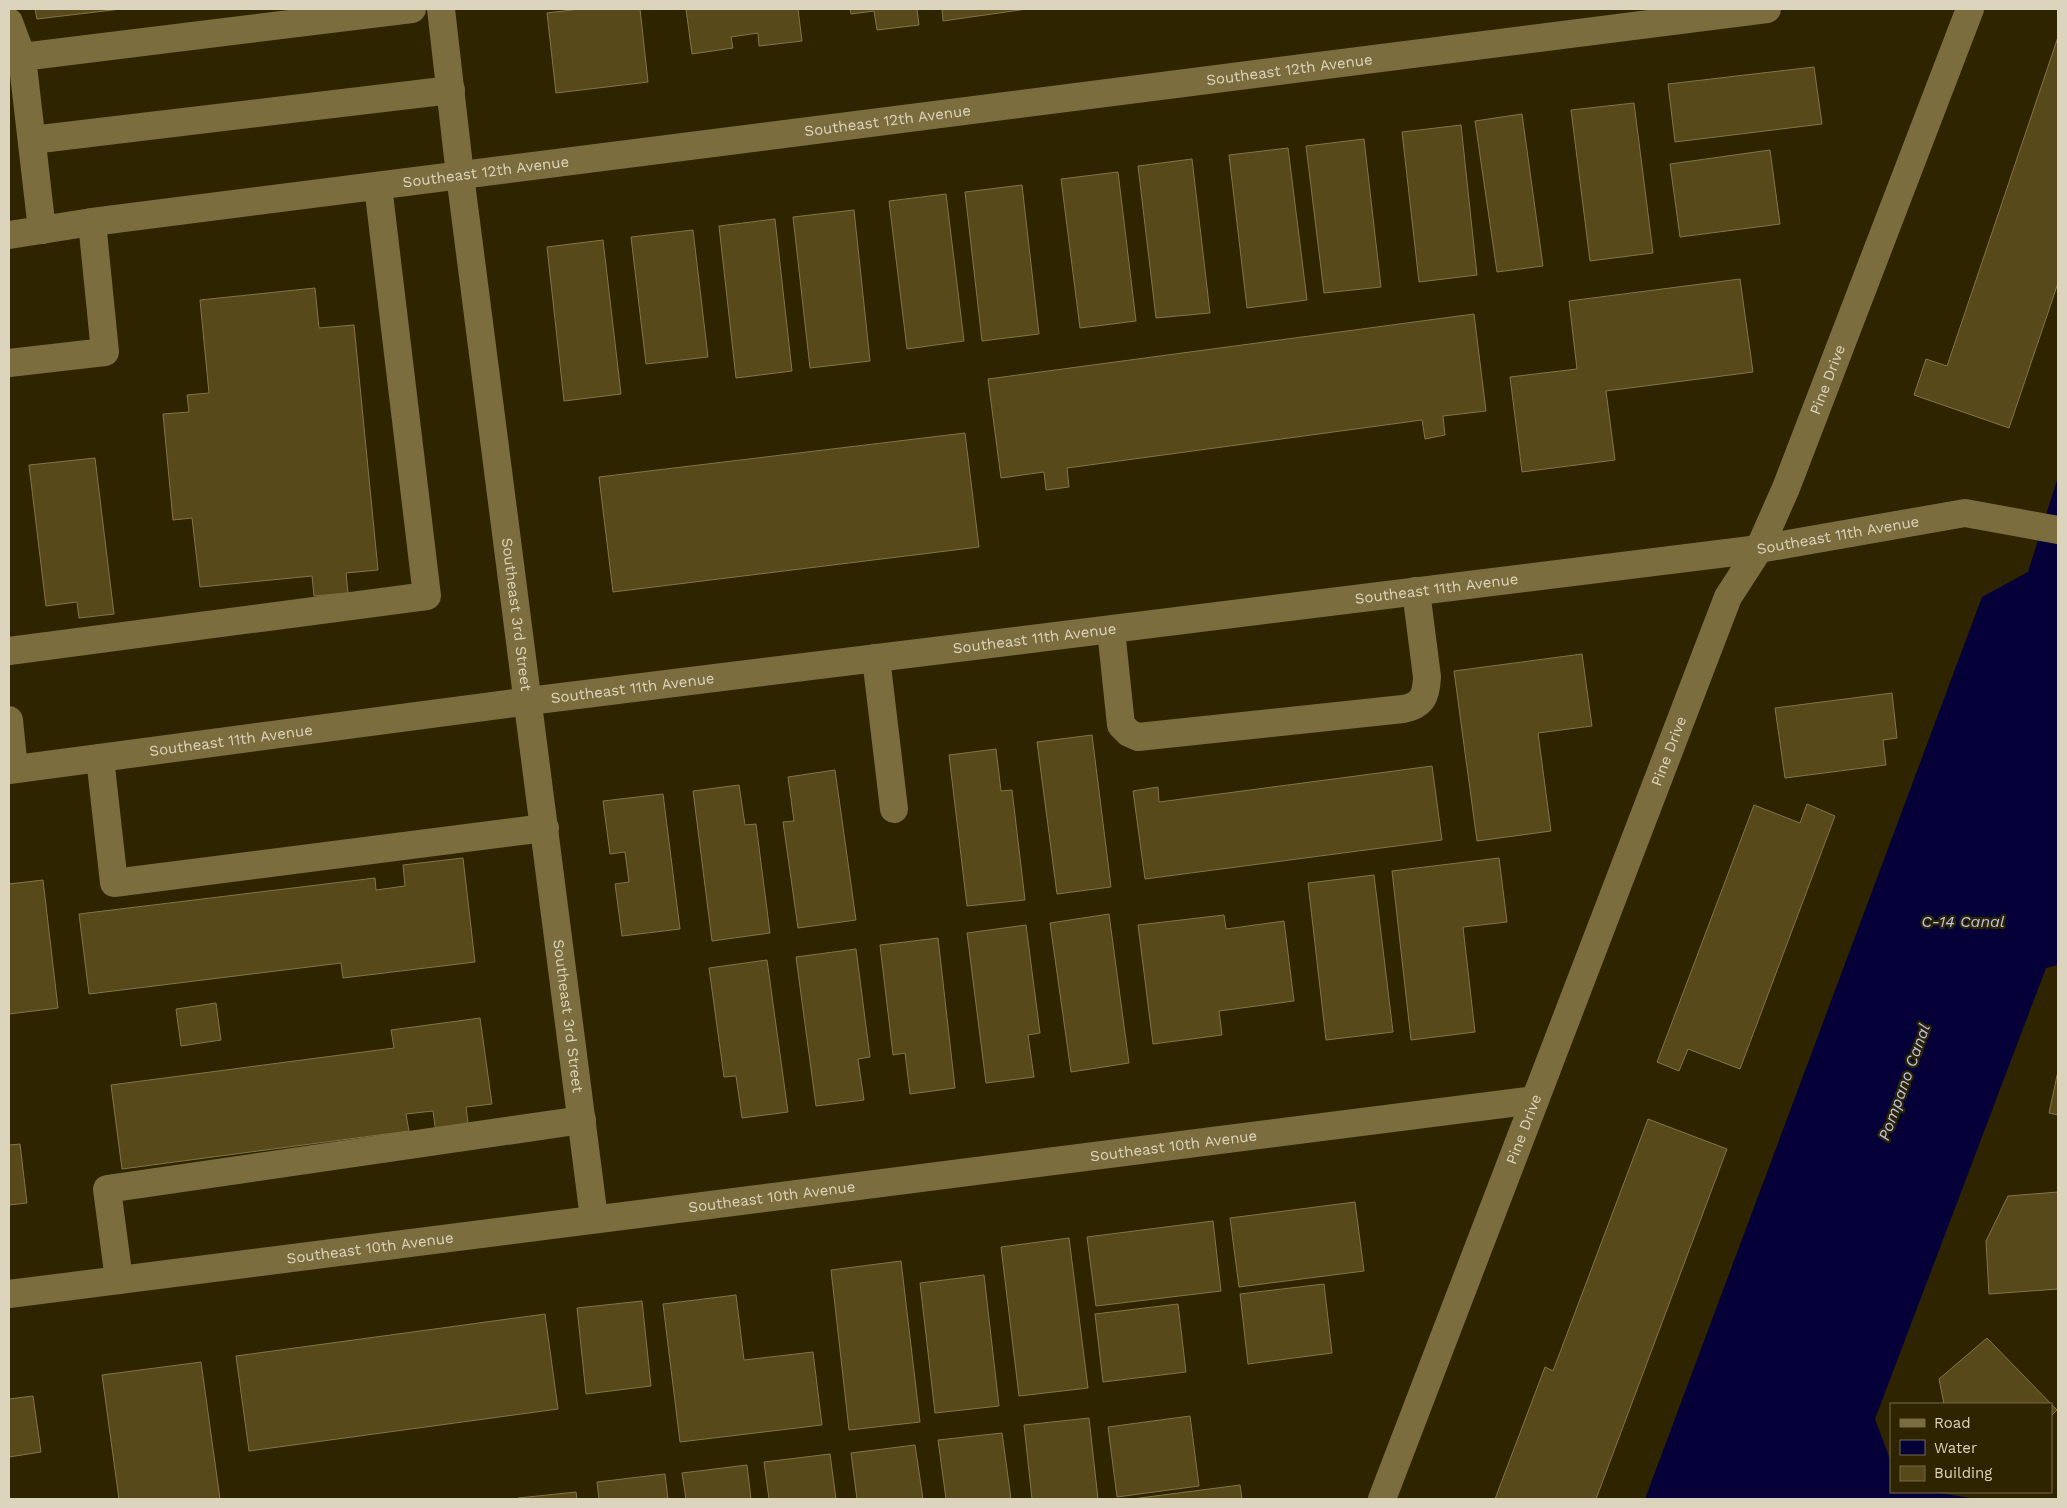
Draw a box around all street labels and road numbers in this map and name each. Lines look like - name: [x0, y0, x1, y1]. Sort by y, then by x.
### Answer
- street label: Southeast 12th Avenue: [1205, 50, 1374, 89]
- street label: Southeast 12th Avenue: [803, 101, 972, 140]
- street label: Southeast 12th Avenue: [402, 152, 570, 191]
- street label: Pine Drive: [1806, 342, 1849, 417]
- street label: Southeast 11th Avenue: [1755, 512, 1921, 558]
- street label: Southeast 3rd Street: [498, 537, 535, 693]
- street label: Southeast 11th Avenue: [1354, 570, 1519, 608]
- street label: Southeast 11th Avenue: [952, 619, 1117, 658]
- street label: Southeast 11th Avenue: [550, 669, 715, 707]
- street label: Pine Drive: [1647, 714, 1690, 789]
- street label: Southeast 11th Avenue: [148, 721, 314, 760]
- street label: Southeast 3rd Street: [549, 938, 587, 1094]
- street label: Pine Drive: [1502, 1092, 1545, 1167]
- street label: Southeast 10th Avenue: [1089, 1126, 1258, 1165]
- street label: Southeast 10th Avenue: [687, 1177, 856, 1217]
- street label: Southeast 10th Avenue: [286, 1229, 455, 1268]

